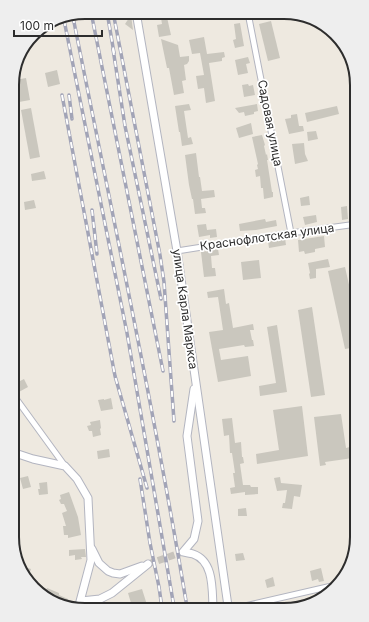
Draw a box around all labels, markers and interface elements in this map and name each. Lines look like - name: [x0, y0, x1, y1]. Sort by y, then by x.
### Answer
- scale bar: [14, 12, 102, 38]
- text: 100 m: [20, 18, 54, 33]
- street label: Садовая улица: [255, 78, 286, 167]
- street label: Краснофлотская улица: [199, 220, 335, 253]
- street label: улица Карла Маркса: [170, 248, 201, 370]

